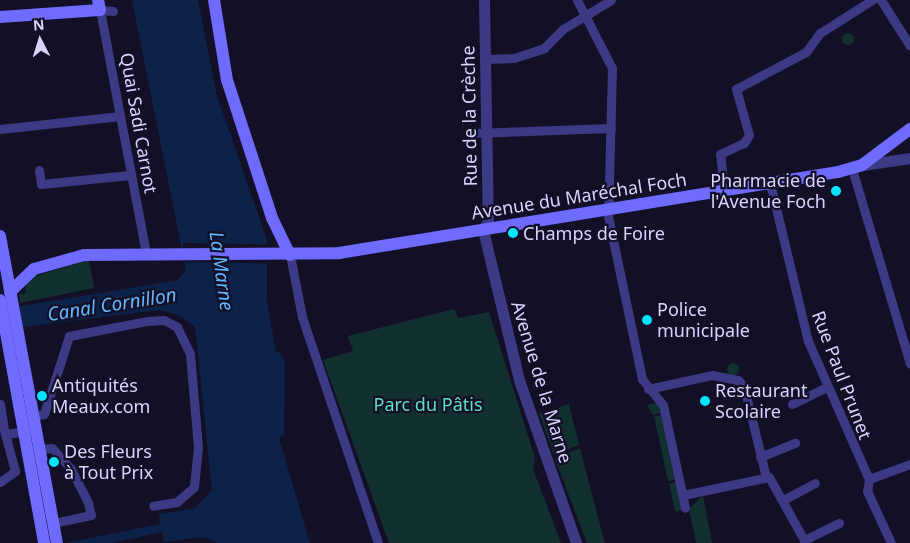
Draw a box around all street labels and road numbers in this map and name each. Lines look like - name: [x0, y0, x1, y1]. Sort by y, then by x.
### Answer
- street label: Rue de la Crèche: [457, 45, 481, 187]
- street label: Quai Sadi Carnot: [116, 51, 162, 195]
- street label: Avenue du Maréchal Foch: [470, 168, 688, 224]
- street label: Avenue de la Marne: [507, 298, 577, 466]
- street label: Rue Paul Prunet: [808, 308, 876, 442]

